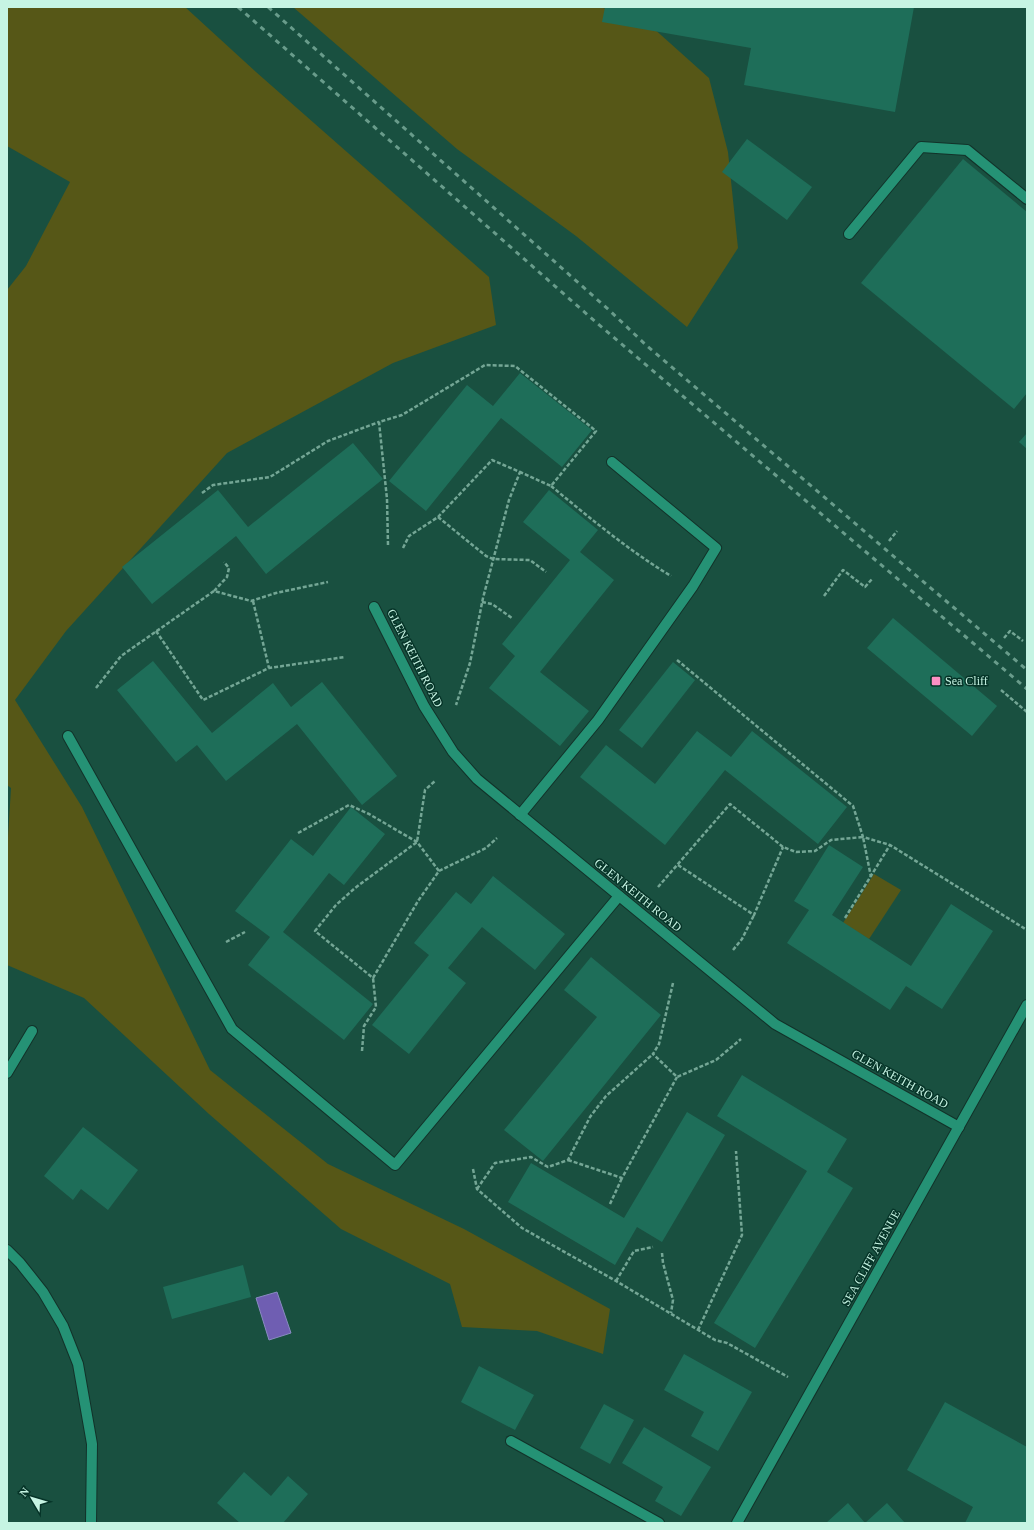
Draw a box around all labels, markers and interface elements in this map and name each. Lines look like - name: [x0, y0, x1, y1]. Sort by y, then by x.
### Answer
- street label: GLEN KEITH ROAD: [384, 607, 446, 710]
- place label: Sea Cliff: [945, 674, 988, 688]
- marker: Sea Cliff: [930, 675, 942, 687]
- street label: GLEN KEITH ROAD: [592, 856, 685, 935]
- street label: GLEN KEITH ROAD: [849, 1047, 951, 1111]
- street label: SEA CLIFF AVENUE: [839, 1207, 903, 1309]
- north arrow: [12, 1478, 52, 1518]
- text: N: [17, 1485, 31, 1499]

